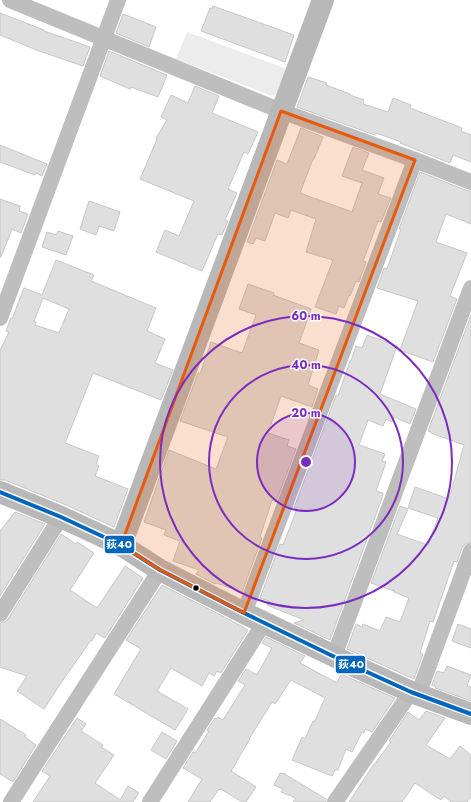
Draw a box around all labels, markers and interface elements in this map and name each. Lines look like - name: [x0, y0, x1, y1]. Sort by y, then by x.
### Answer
- text: 60 m: [291, 307, 321, 325]
- text: 40 m: [291, 356, 321, 374]
- text: 20 m: [291, 404, 321, 422]
- centre of rings: [299, 455, 313, 469]
- line badge: 荻40: [104, 535, 135, 554]
- text: 荻40: [106, 536, 132, 552]
- unlabelled marker: [191, 583, 201, 593]
- line badge: 荻40: [335, 655, 366, 674]
- text: 荻40: [338, 656, 364, 672]

